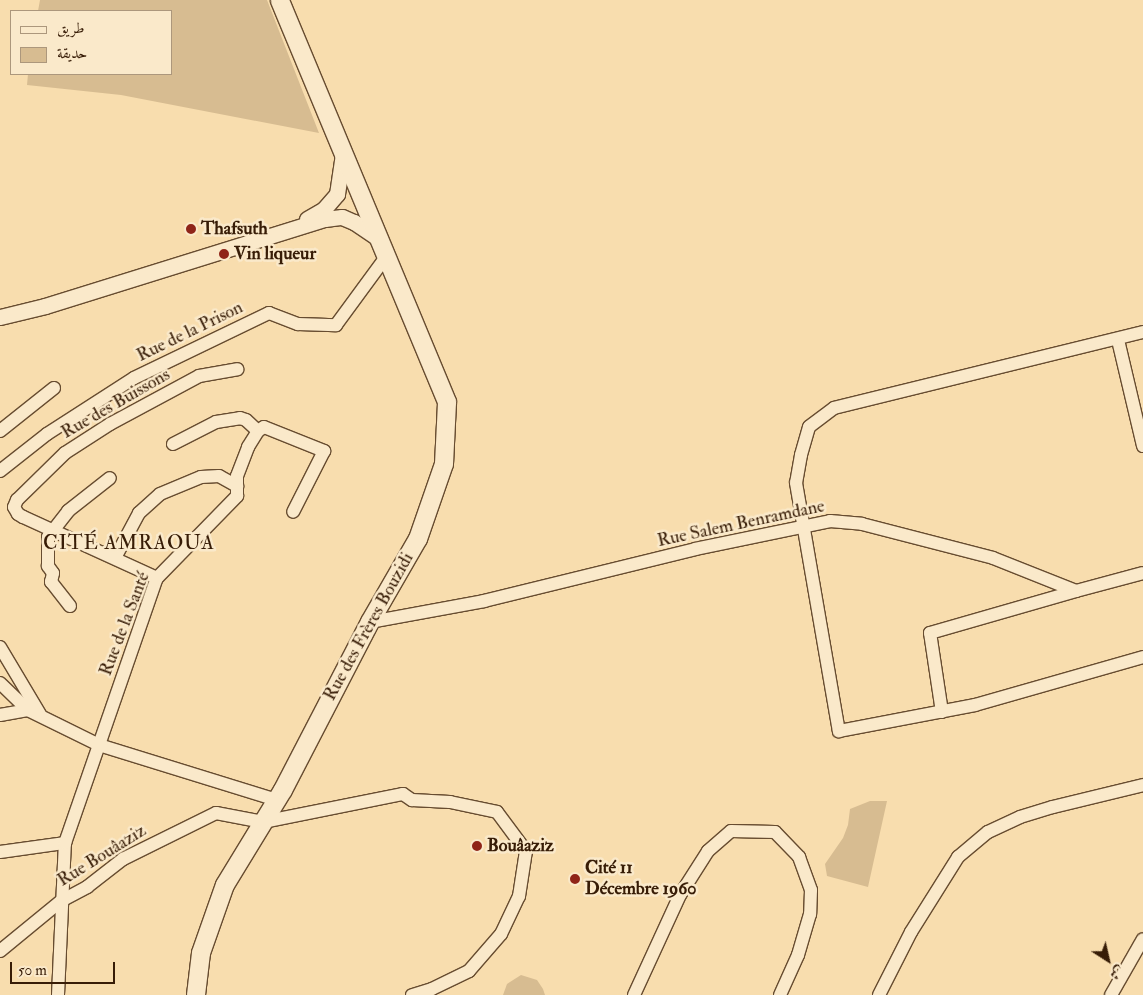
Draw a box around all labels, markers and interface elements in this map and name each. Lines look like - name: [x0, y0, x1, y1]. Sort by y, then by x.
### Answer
- legend: [10, 10, 172, 75]
- text: طريق: [57, 19, 84, 38]
- text: حديقة: [57, 44, 87, 63]
- place label: Thafsuth: [201, 218, 268, 240]
- marker: Thafsuth: [185, 223, 197, 235]
- place label: Vin liqueur: [234, 243, 316, 265]
- marker: Vin liqueur: [218, 248, 230, 260]
- street label: Rue de la Prison: [133, 297, 247, 367]
- street label: Rue des Buissons: [58, 364, 174, 444]
- street label: Rue Salem Benramdane: [655, 496, 827, 552]
- district label: CITÉ AMRAOUA: [42, 530, 216, 554]
- street label: Rue des Frères Bouzidi: [319, 549, 419, 705]
- street label: Rue de la Santé: [95, 569, 155, 679]
- street label: Rue Bouâaziz: [54, 820, 150, 892]
- place label: Bouâaziz: [487, 835, 554, 857]
- marker: Bouâaziz: [471, 840, 483, 852]
- place label: Cité 11 Décembre 1960: [585, 858, 696, 901]
- marker: Cité 11 Décembre 1960: [569, 873, 581, 885]
- north arrow: [1083, 935, 1133, 985]
- scale bar: [12, 952, 118, 984]
- text: 50 m: [18, 961, 47, 980]
- text: ش: [1106, 962, 1127, 984]

